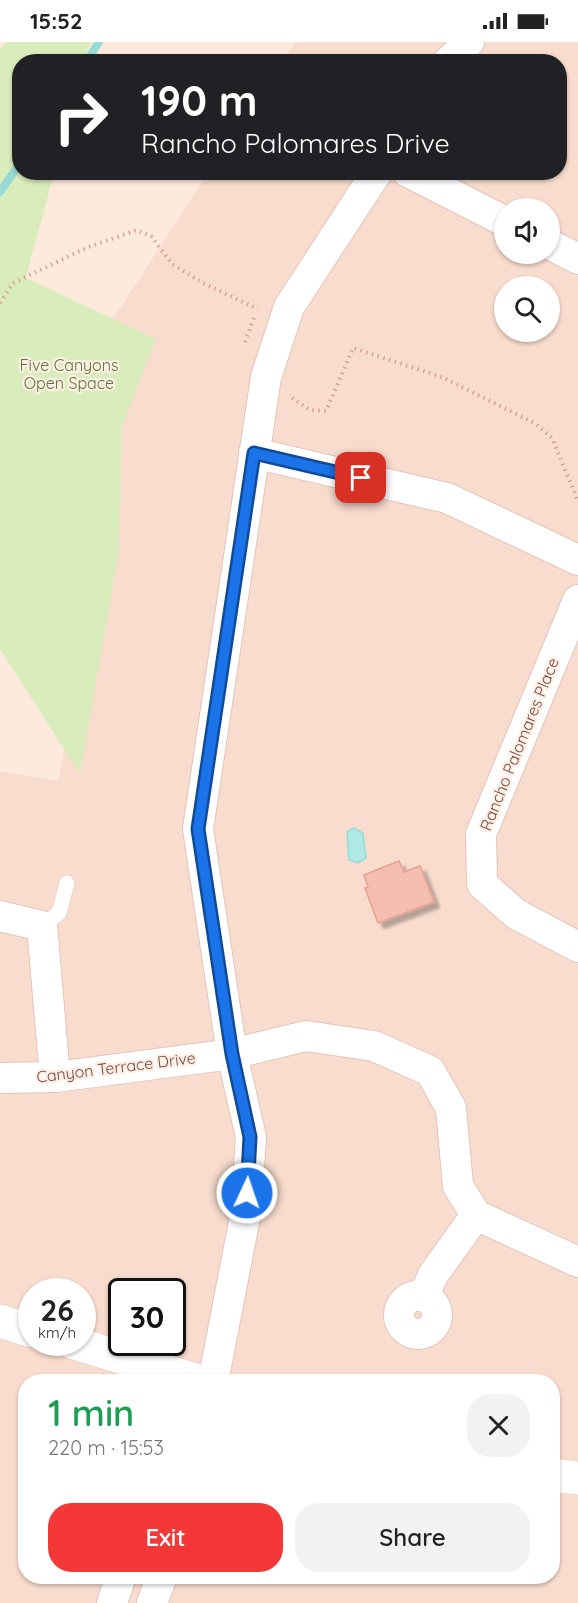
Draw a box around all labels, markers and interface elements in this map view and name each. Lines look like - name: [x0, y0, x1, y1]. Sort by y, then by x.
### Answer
- text: 15:52: [30, 7, 82, 35]
- text: 190 m: [141, 74, 257, 127]
- icon: right: [42, 78, 120, 156]
- text: Rancho Palomares Drive: [141, 126, 450, 160]
- map controls: [494, 198, 560, 342]
- button: sound: [494, 198, 560, 264]
- button: search: [494, 276, 560, 342]
- park label: Five Canyons Open Space: [19, 355, 119, 393]
- pin: [335, 452, 386, 503]
- icon: arrive: [344, 461, 377, 494]
- street label: Rancho Palomares Place: [475, 655, 563, 833]
- street label: Canyon Terrace Drive: [35, 1047, 197, 1087]
- position arrow: [215, 1161, 279, 1225]
- speed limit sign: 30: [108, 1278, 186, 1356]
- text: 26: [40, 1291, 74, 1329]
- text: km/h: [38, 1323, 76, 1342]
- text: 1 min: [48, 1390, 134, 1435]
- button: close: [467, 1394, 530, 1457]
- text: 220 m · 15:53: [48, 1435, 164, 1460]
- button: Exit: [48, 1503, 283, 1572]
- button: Share: [295, 1503, 530, 1572]

